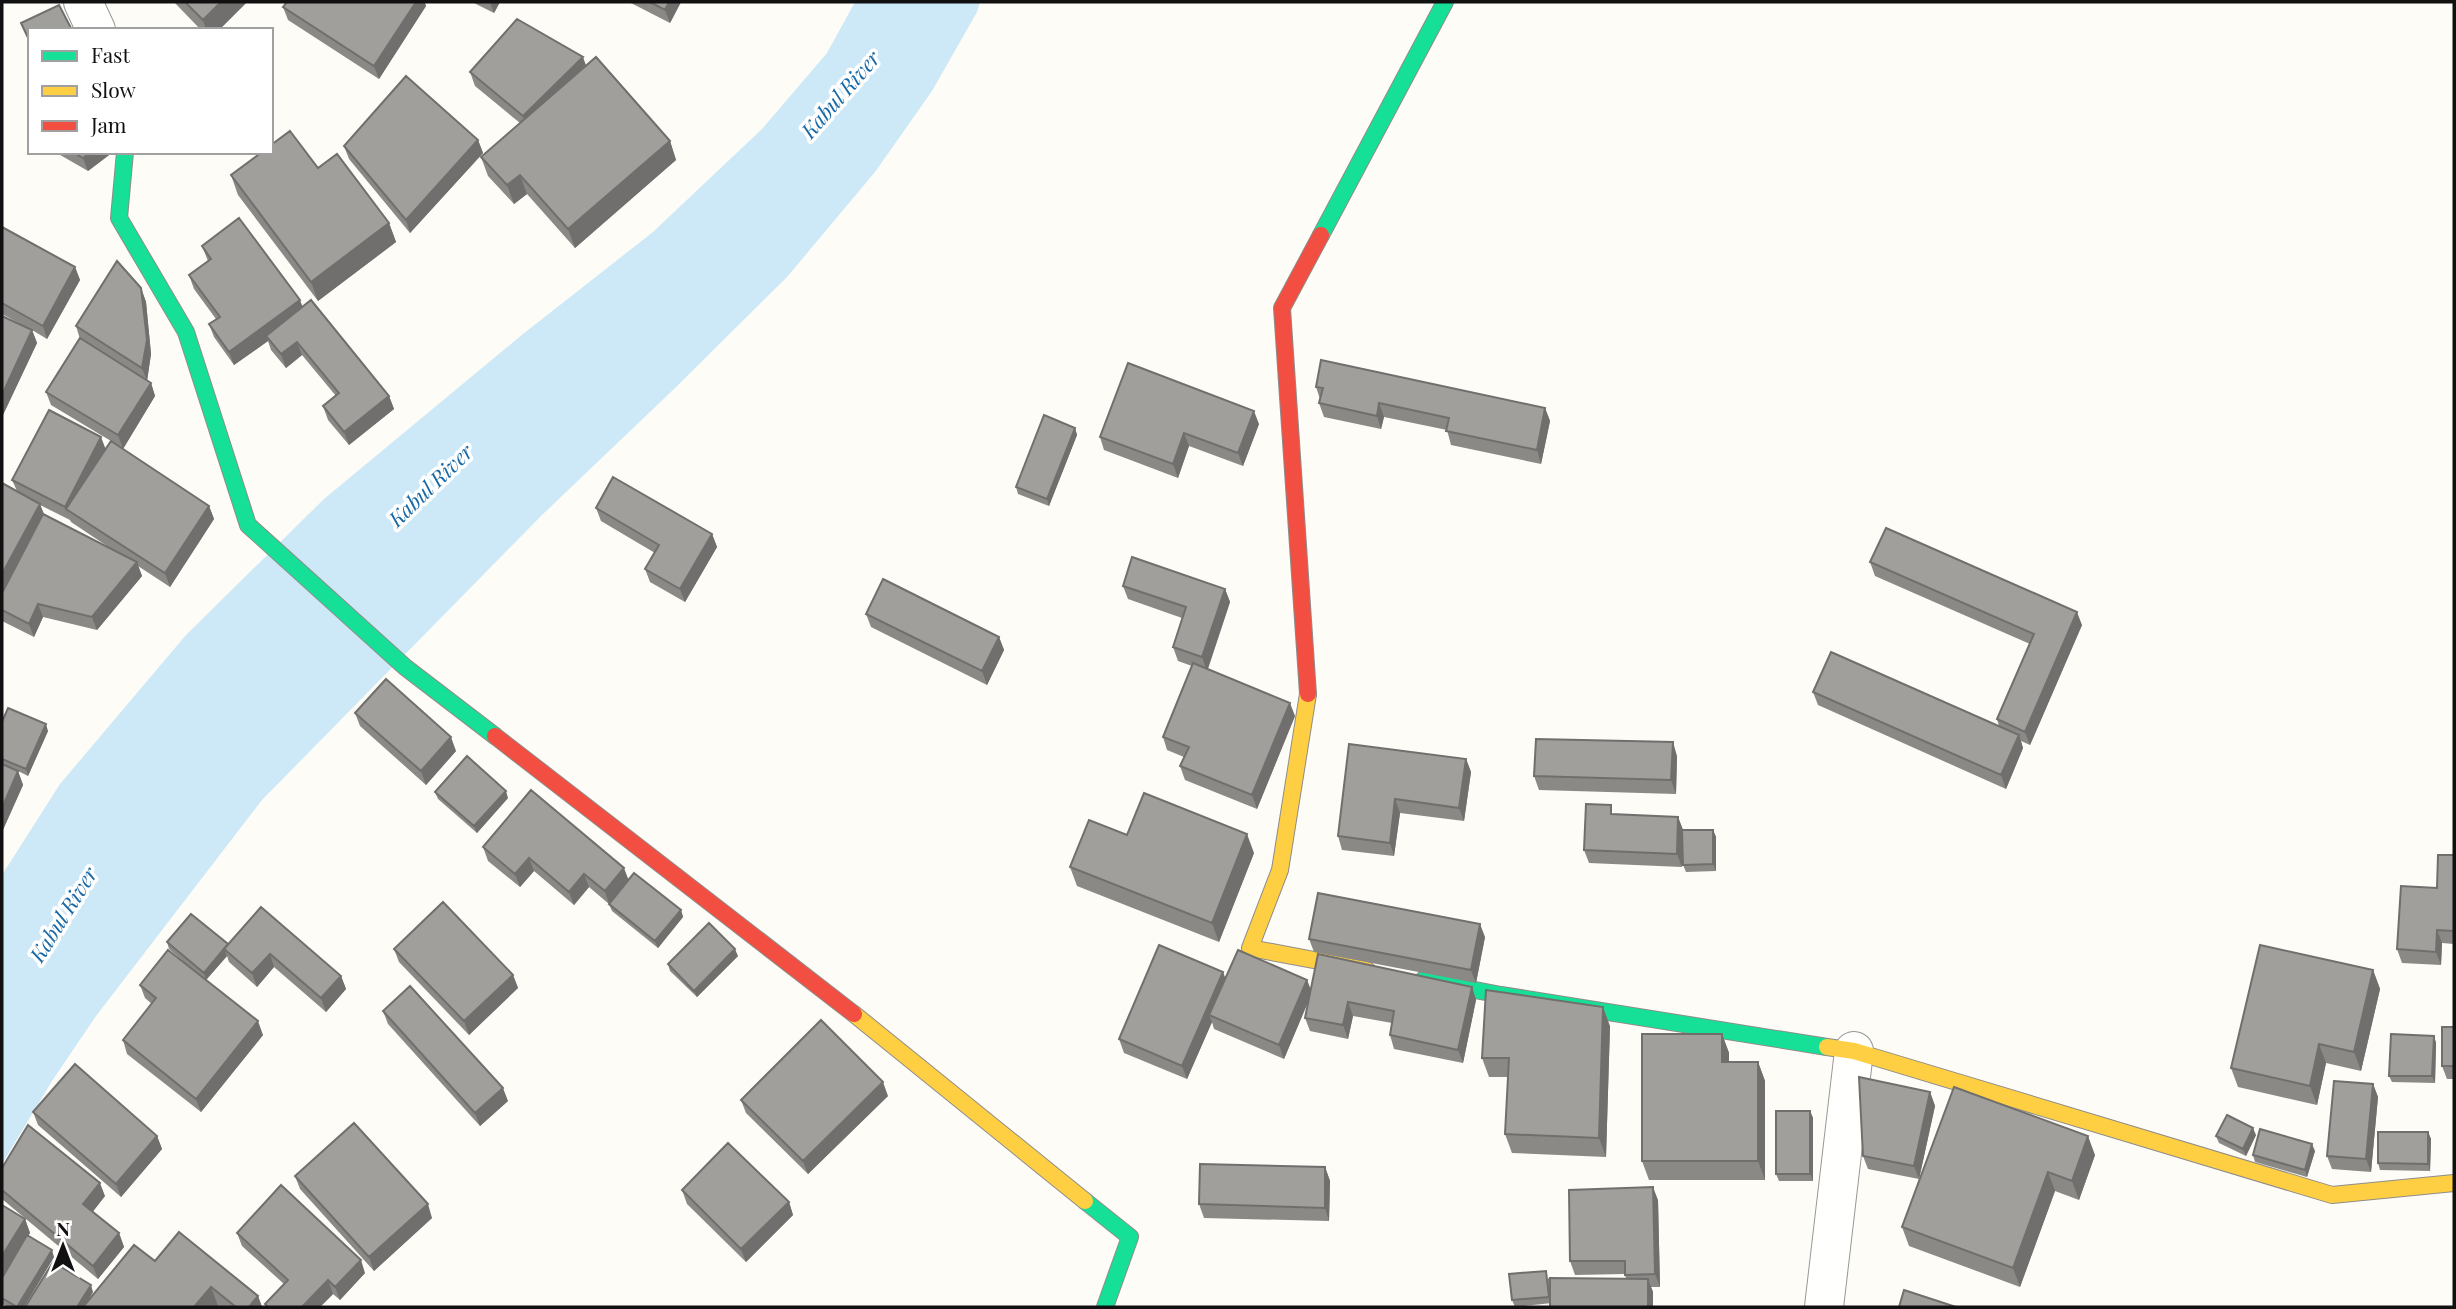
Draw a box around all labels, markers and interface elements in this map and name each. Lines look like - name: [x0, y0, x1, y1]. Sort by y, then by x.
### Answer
- legend: [28, 28, 273, 154]
- text: Fast: [91, 40, 130, 68]
- water label: Kabul River: [793, 43, 886, 144]
- text: Slow: [91, 75, 136, 103]
- text: Jam: [90, 110, 127, 138]
- water label: Kabul River: [381, 437, 479, 532]
- water label: Kabul River: [22, 860, 103, 968]
- north arrow: [28, 1211, 98, 1281]
- text: N: [56, 1215, 70, 1241]

